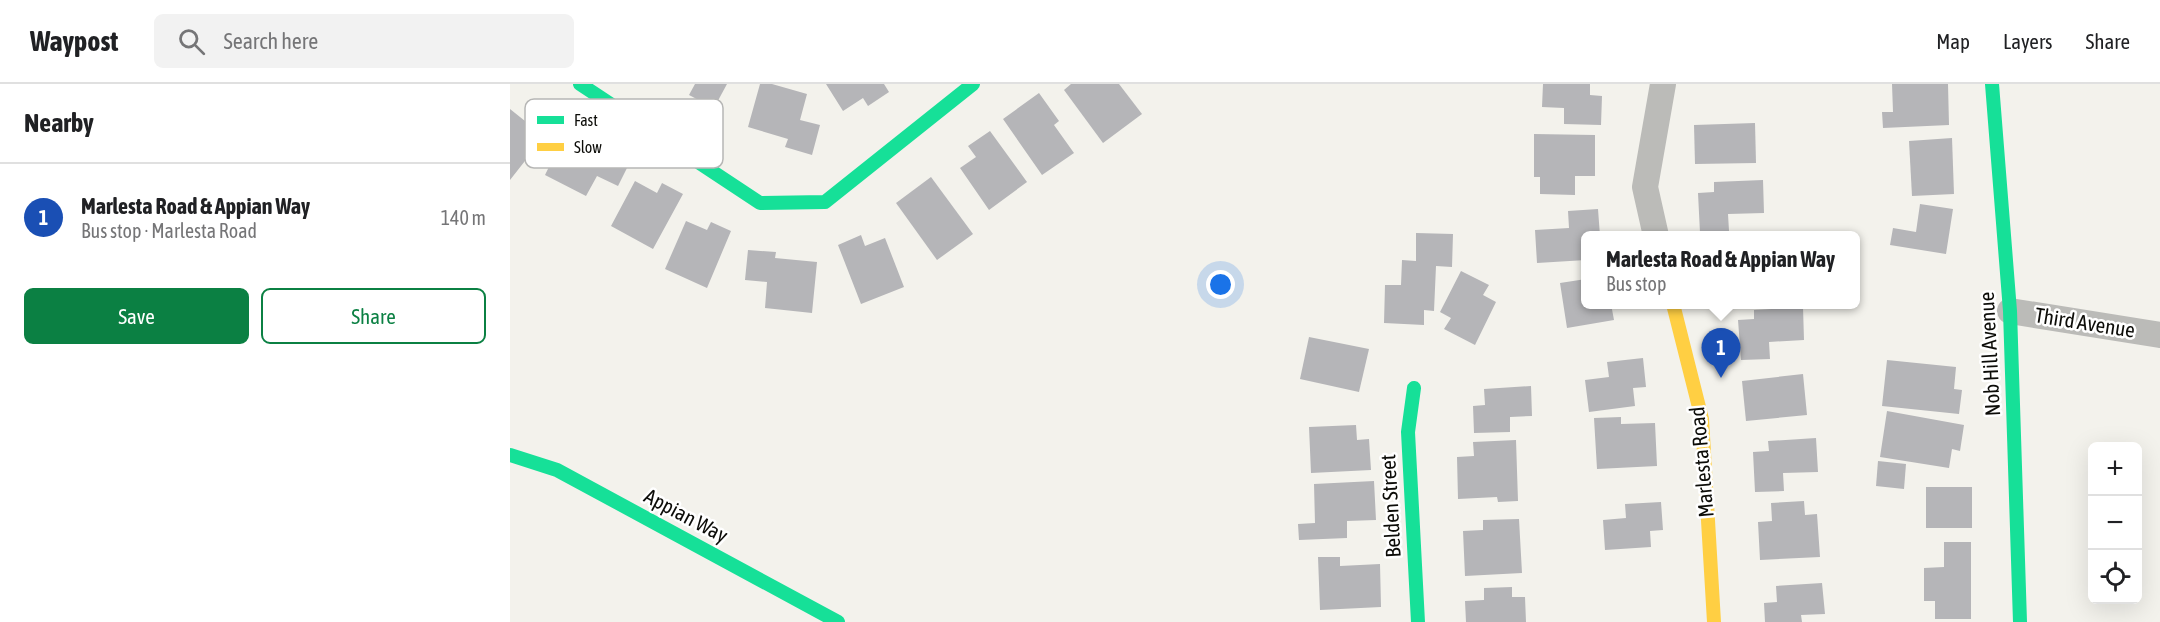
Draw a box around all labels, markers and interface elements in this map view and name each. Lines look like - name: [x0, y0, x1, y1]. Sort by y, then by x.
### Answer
- search box: [154, 14, 574, 68]
- text: Waypost: [30, 25, 118, 57]
- icon: search: [175, 25, 208, 58]
- text: Search here: [223, 28, 318, 54]
- text: Map: [1936, 29, 1970, 53]
- text: Layers: [2003, 29, 2053, 53]
- text: Share: [2086, 29, 2130, 53]
- legend: [525, 99, 723, 168]
- text: Nearby: [24, 108, 94, 138]
- text: Fast: [574, 111, 598, 129]
- text: Slow: [574, 138, 602, 156]
- text: Marlesta Road & Appian Way: [81, 193, 310, 219]
- text: 1: [39, 206, 48, 229]
- text: 140 m: [441, 206, 486, 229]
- text: Bus stop · Marlesta Road: [81, 219, 257, 242]
- popup: [1581, 231, 1860, 309]
- text: Marlesta Road & Appian Way: [1606, 246, 1835, 272]
- your location: [1206, 270, 1235, 299]
- text: Bus stop: [1606, 272, 1666, 295]
- button: Save: [24, 288, 249, 344]
- button: Share: [261, 288, 486, 344]
- street label: Nob Hill Avenue: [1974, 291, 2004, 417]
- street label: Third Avenue: [2033, 302, 2137, 342]
- pin: 1: [1702, 328, 1740, 378]
- street label: Marlesta Road: [1684, 406, 1718, 518]
- map controls: [2088, 442, 2142, 604]
- button: +: [2088, 442, 2142, 496]
- street label: Belden Street: [1375, 454, 1405, 558]
- street label: Appian Way: [641, 483, 733, 547]
- button: −: [2088, 496, 2142, 550]
- button: locate: [2088, 550, 2142, 604]

